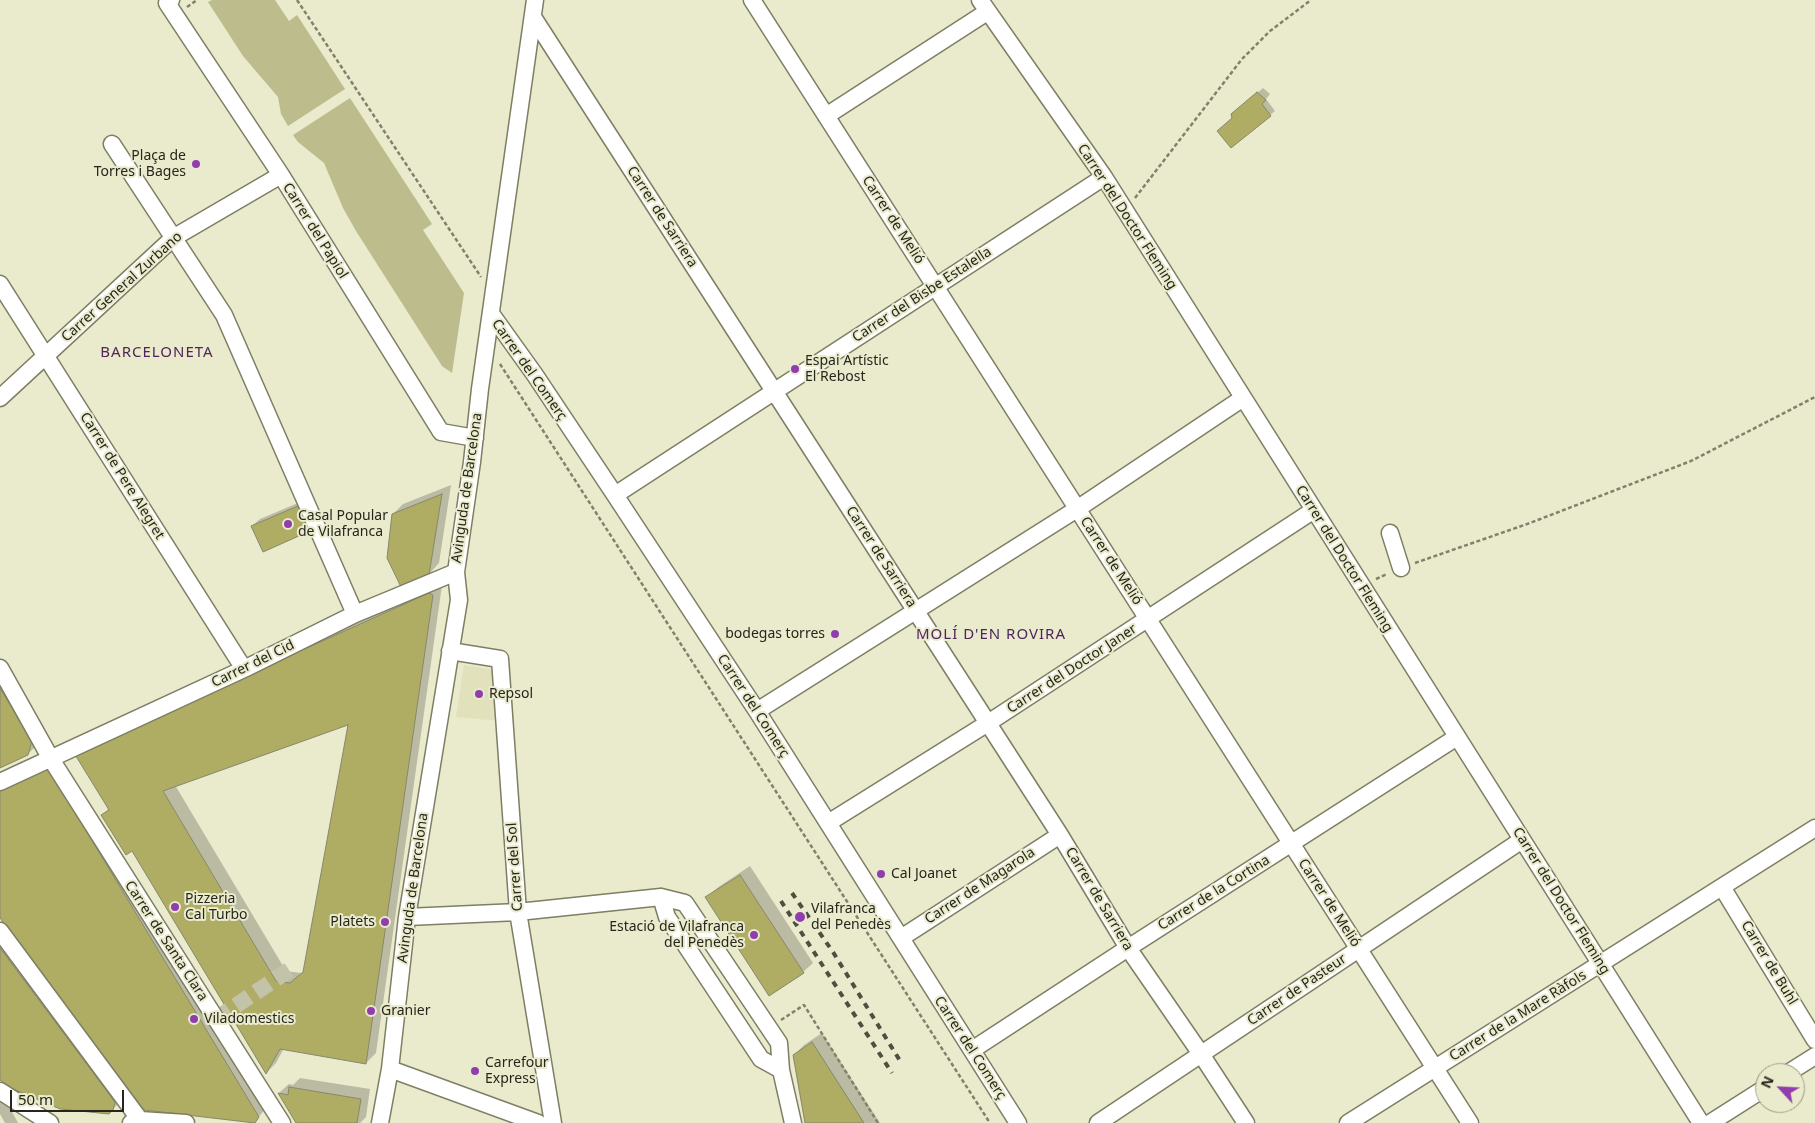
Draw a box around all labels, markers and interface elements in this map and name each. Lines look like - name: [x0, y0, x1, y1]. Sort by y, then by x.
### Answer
- street label: Carrer del Doctor Fleming: [1074, 141, 1180, 293]
- place label: Plaça de Torres i Bages: [94, 148, 186, 180]
- marker: Plaça de Torres i Bages: [190, 158, 202, 170]
- street label: Carrer de Sarriera: [623, 163, 701, 271]
- street label: Carrer de Melió: [858, 173, 928, 267]
- street label: Carrer del Papiol: [279, 180, 351, 282]
- street label: Carrer General Zurbano: [58, 228, 186, 346]
- street label: Carrer del Bisbe Estalella: [849, 244, 995, 346]
- street label: Carrer del Comerç: [488, 316, 570, 424]
- district label: BARCELONETA: [99, 344, 215, 362]
- place label: Espai Artístic El Rebost: [805, 353, 889, 386]
- marker: Espai Artístic El Rebost: [789, 363, 801, 375]
- street label: Carrer de Pere Alegret: [76, 409, 168, 543]
- street label: Avinguda de Barcelona: [448, 412, 486, 564]
- street label: Carrer del Doctor Fleming: [1292, 482, 1396, 636]
- street label: Carrer de Sarriera: [842, 503, 920, 611]
- place label: Casal Popular de Vilafranca: [298, 508, 388, 540]
- street label: Carrer de Melió: [1076, 514, 1146, 608]
- marker: Casal Popular de Vilafranca: [282, 518, 294, 530]
- street label: Carrer del Doctor Janer: [1004, 621, 1140, 717]
- place label: bodegas torres: [725, 626, 825, 642]
- district label: MOLÍ D'EN ROVIRA: [914, 626, 1068, 644]
- marker: bodegas torres: [829, 628, 841, 640]
- street label: Carrer del Cid: [209, 637, 297, 691]
- street label: Carrer del Comerç: [713, 651, 793, 761]
- place label: Repsol: [489, 686, 533, 702]
- marker: Repsol: [473, 688, 485, 700]
- street label: Avinguda de Barcelona: [394, 812, 432, 964]
- street label: Carrer del Sol: [504, 822, 526, 912]
- street label: Carrer del Doctor Fleming: [1509, 824, 1613, 978]
- street label: Carrer de Magarola: [922, 844, 1038, 928]
- street label: Carrer de Sarriera: [1062, 844, 1136, 954]
- street label: Carrer de la Cortina: [1155, 852, 1273, 934]
- street label: Carrer de Melió: [1294, 856, 1364, 950]
- place label: Cal Joanet: [891, 866, 957, 882]
- marker: Cal Joanet: [875, 868, 887, 880]
- street label: Carrer de Santa Clara: [121, 878, 211, 1004]
- place label: Pizzeria Cal Turbo: [185, 891, 248, 924]
- marker: Pizzeria Cal Turbo: [169, 901, 181, 913]
- place label: Vilafranca del Penedès: [811, 901, 891, 934]
- marker: Vilafranca del Penedès: [793, 910, 807, 924]
- place label: Platets: [330, 914, 375, 930]
- marker: Platets: [379, 916, 391, 928]
- street label: Carrer de Buhl: [1737, 918, 1801, 1008]
- place label: Estació de Vilafranca del Penedès: [609, 919, 744, 952]
- marker: Estació de Vilafranca del Penedès: [748, 929, 760, 941]
- street label: Carrer de Pasteur: [1244, 951, 1350, 1029]
- street label: Carrer de la Mare Ràfols: [1446, 967, 1590, 1065]
- street label: Carrer del Comerç: [930, 993, 1010, 1103]
- place label: Granier: [381, 1003, 430, 1019]
- marker: Granier: [365, 1005, 377, 1017]
- place label: Viladomestics: [204, 1011, 294, 1027]
- marker: Viladomestics: [188, 1013, 200, 1025]
- place label: Carrefour Express: [485, 1055, 549, 1088]
- north arrow: [1755, 1063, 1805, 1113]
- marker: Carrefour Express: [469, 1065, 481, 1077]
- text: N: [1756, 1073, 1778, 1091]
- scale bar: [12, 1080, 126, 1112]
- text: 50 m: [18, 1089, 53, 1109]

